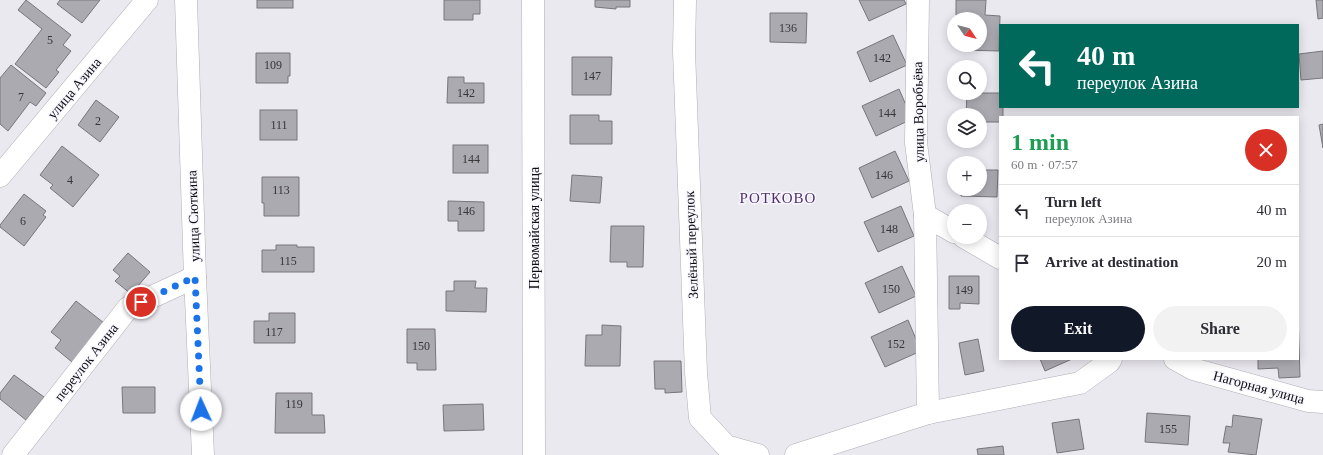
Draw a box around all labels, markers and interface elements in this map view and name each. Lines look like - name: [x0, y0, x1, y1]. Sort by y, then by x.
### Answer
- north arrow: [947, 12, 987, 52]
- map controls: [947, 12, 987, 244]
- house number: 136: [779, 21, 797, 35]
- house number: 5: [47, 33, 53, 47]
- icon: left: [1011, 40, 1063, 92]
- text: 40 m: [1077, 40, 1135, 71]
- house number: 142: [873, 51, 891, 65]
- street label: улица Азина: [45, 54, 105, 122]
- house number: 109: [264, 58, 282, 72]
- button: search: [947, 60, 987, 100]
- street label: улица Воробьёва: [910, 61, 927, 163]
- house number: 147: [583, 69, 601, 83]
- text: переулок Азина: [1077, 73, 1198, 93]
- house number: 142: [457, 86, 475, 100]
- house number: 7: [18, 90, 24, 104]
- house number: 144: [878, 106, 896, 120]
- button: layers: [947, 108, 987, 148]
- house number: 2: [95, 114, 101, 128]
- house number: 111: [270, 118, 288, 132]
- text: 1 min: [1011, 129, 1069, 155]
- button: close: [1245, 129, 1287, 171]
- house number: 144: [462, 152, 480, 166]
- button: +: [947, 156, 987, 196]
- text: 60 m · 07:57: [1011, 157, 1078, 172]
- street label: Первомайская улица: [527, 166, 542, 289]
- house number: 146: [875, 168, 893, 182]
- street label: улица Сюткина: [184, 169, 203, 262]
- house number: 4: [67, 173, 73, 187]
- house number: 113: [272, 183, 290, 197]
- district label: РОТКОВО: [740, 190, 816, 206]
- street label: Зелёный переулок: [682, 191, 701, 299]
- text: Turn left: [1045, 194, 1102, 210]
- icon: left: [1011, 200, 1033, 222]
- text: 40 m: [1257, 202, 1287, 218]
- house number: 146: [457, 204, 475, 218]
- button: −: [947, 204, 987, 244]
- text: переулок Азина: [1045, 211, 1132, 226]
- house number: 6: [20, 214, 26, 228]
- house number: 148: [880, 222, 898, 236]
- icon: arrive: [1011, 252, 1033, 274]
- house number: 115: [279, 254, 297, 268]
- text: Arrive at destination: [1045, 254, 1178, 270]
- text: 20 m: [1257, 254, 1287, 270]
- house number: 150: [882, 282, 900, 296]
- house number: 149: [955, 283, 973, 297]
- pin: [124, 285, 158, 319]
- icon: arrive: [130, 291, 152, 313]
- button: Exit: [1011, 306, 1145, 352]
- button: Share: [1153, 306, 1287, 352]
- street label: переулок Азина: [52, 320, 122, 404]
- house number: 117: [265, 325, 283, 339]
- house number: 152: [887, 337, 905, 351]
- house number: 150: [412, 339, 430, 353]
- street label: Нагорная улица: [1212, 368, 1307, 407]
- position arrow: [180, 389, 222, 431]
- house number: 119: [285, 397, 303, 411]
- house number: 155: [1159, 422, 1177, 436]

